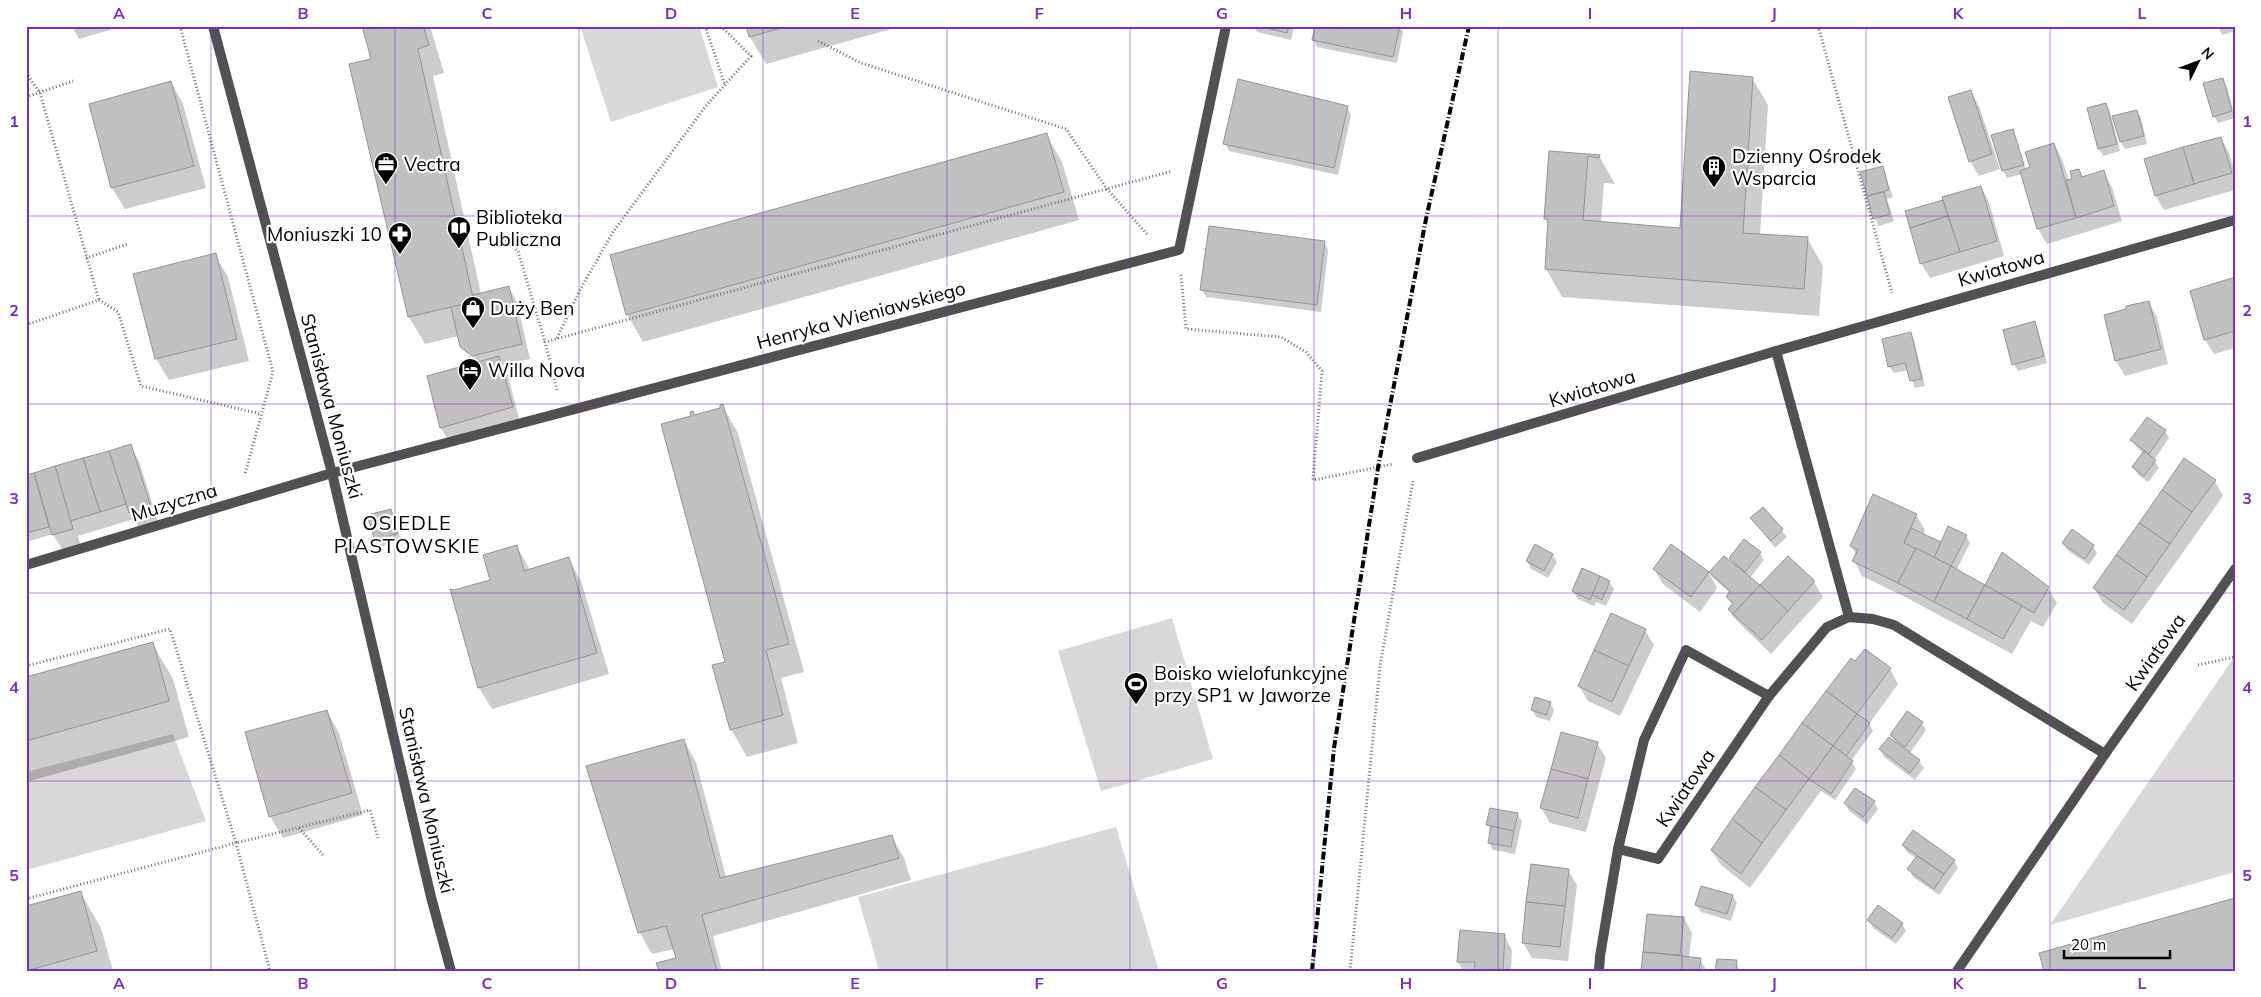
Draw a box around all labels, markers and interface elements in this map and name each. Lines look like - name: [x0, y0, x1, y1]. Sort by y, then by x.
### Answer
- text: A: [113, 3, 125, 23]
- text: B: [297, 3, 309, 23]
- text: C: [482, 3, 493, 23]
- text: D: [665, 3, 677, 23]
- text: E: [850, 3, 860, 23]
- text: F: [1034, 3, 1044, 23]
- text: G: [1216, 3, 1228, 23]
- text: H: [1400, 3, 1412, 23]
- text: I: [1588, 3, 1592, 23]
- text: J: [1771, 3, 1777, 23]
- text: K: [1953, 3, 1965, 23]
- text: L: [2138, 3, 2147, 23]
- north arrow: [2174, 38, 2224, 88]
- text: N: [2197, 43, 2218, 63]
- text: 1: [9, 111, 19, 131]
- text: 1: [2242, 111, 2252, 131]
- place label: Dzienny Ośrodek Wsparcia: [1732, 144, 1882, 190]
- office icon: Vectra: [373, 151, 399, 185]
- place label: Vectra: [404, 152, 461, 176]
- building icon: Dzienny Ośrodek Wsparcia: [1701, 154, 1727, 188]
- place label: Biblioteka Publiczna: [476, 205, 563, 251]
- library icon: Biblioteka Publiczna: [446, 215, 472, 249]
- pharmacy icon: Moniuszki 10: [387, 221, 413, 255]
- place label: Moniuszki 10: [267, 222, 382, 246]
- street label: Kwiatowa: [1955, 244, 2047, 292]
- street label: Henryka Wieniawskiego: [754, 276, 968, 354]
- shop icon: Duży Ben: [460, 295, 486, 329]
- place label: Duży Ben: [490, 296, 574, 320]
- text: 2: [9, 300, 19, 320]
- text: 2: [2242, 300, 2252, 320]
- street label: Stanisława Moniuszki: [296, 311, 368, 501]
- hotel icon: Willa Nova: [457, 357, 483, 391]
- place label: Willa Nova: [488, 358, 585, 382]
- street label: Kwiatowa: [1546, 364, 1638, 412]
- street label: Muzyczna: [128, 478, 220, 526]
- text: 3: [9, 488, 19, 508]
- text: 3: [2242, 488, 2252, 508]
- district label: OSIEDLE PIASTOWSKIE: [334, 510, 480, 558]
- street label: Kwiatowa: [2120, 609, 2190, 695]
- place label: Boisko wielofunkcyjne przy SP1 w Jaworze: [1154, 661, 1347, 707]
- sports icon: Boisko wielofunkcyjne przy SP1 w Jaworze: [1123, 671, 1149, 705]
- text: 4: [9, 677, 19, 697]
- text: 4: [2242, 677, 2252, 697]
- street label: Stanisława Moniuszki: [394, 704, 460, 896]
- street label: Kwiatowa: [1650, 744, 1720, 832]
- text: 5: [9, 865, 19, 885]
- text: 5: [2242, 865, 2252, 885]
- scale bar: [2064, 927, 2170, 959]
- text: 20 m: [2071, 935, 2106, 954]
- text: A: [113, 973, 125, 993]
- text: B: [297, 973, 309, 993]
- text: C: [482, 973, 493, 993]
- text: D: [665, 973, 677, 993]
- text: E: [850, 973, 860, 993]
- text: F: [1034, 973, 1044, 993]
- text: G: [1216, 973, 1228, 993]
- text: H: [1400, 973, 1412, 993]
- text: I: [1588, 973, 1592, 993]
- text: J: [1771, 973, 1777, 993]
- text: K: [1953, 973, 1965, 993]
- text: L: [2138, 973, 2147, 993]

